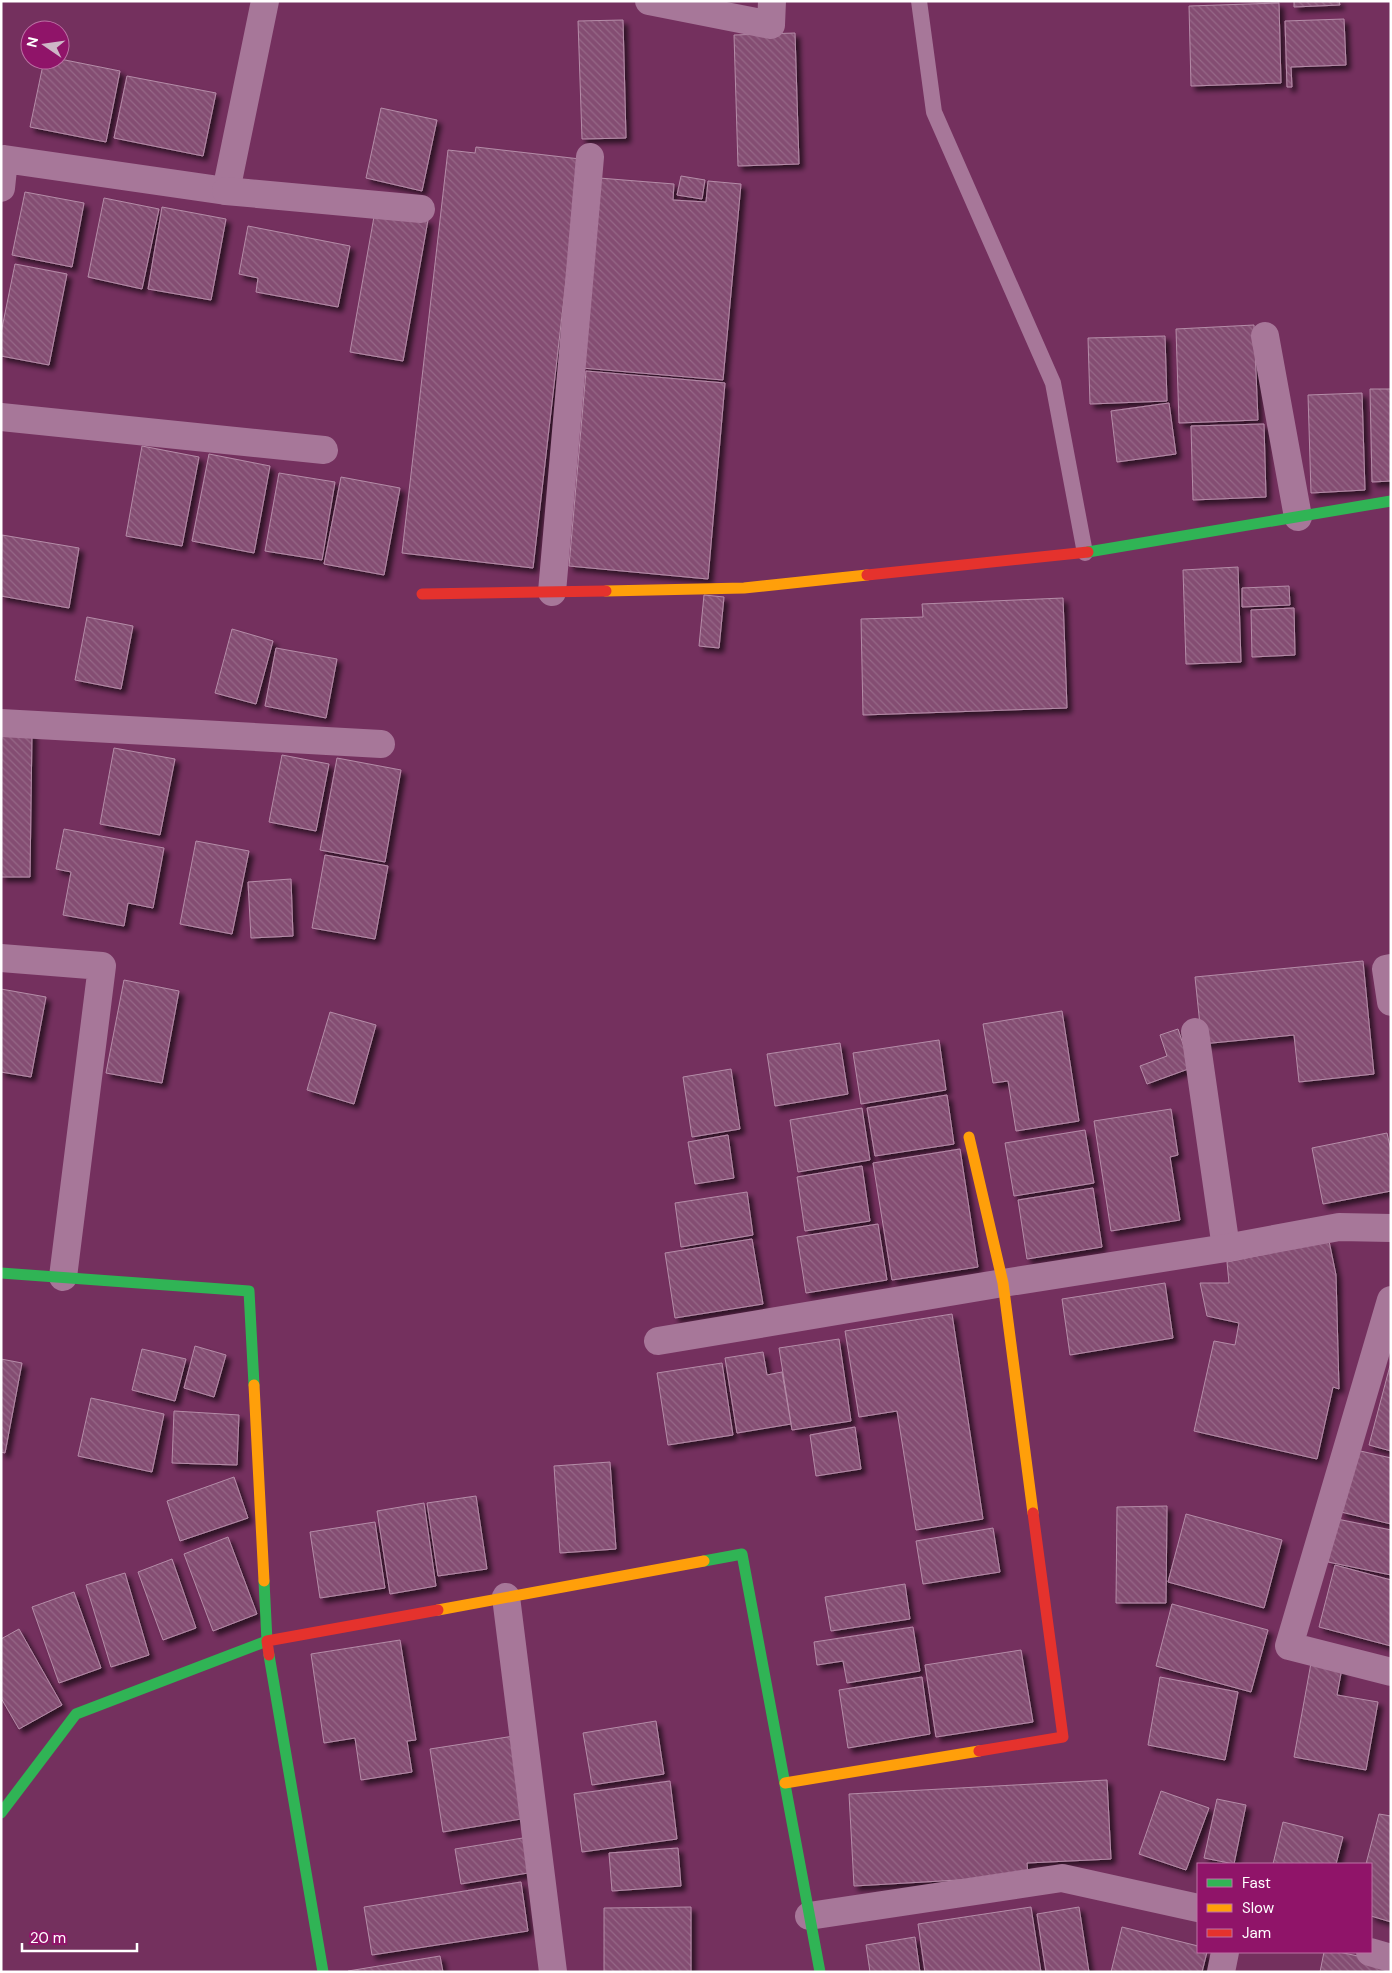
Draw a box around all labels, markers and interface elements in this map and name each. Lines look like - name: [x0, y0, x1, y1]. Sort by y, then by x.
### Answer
- north arrow: [20, 20, 70, 70]
- text: N: [22, 35, 42, 49]
- legend: [1197, 1863, 1372, 1953]
- text: Fast: [1242, 1873, 1271, 1893]
- text: Slow: [1242, 1898, 1275, 1918]
- scale bar: [22, 1920, 138, 1952]
- text: Jam: [1242, 1923, 1271, 1943]
- text: 20 m: [30, 1928, 66, 1948]

